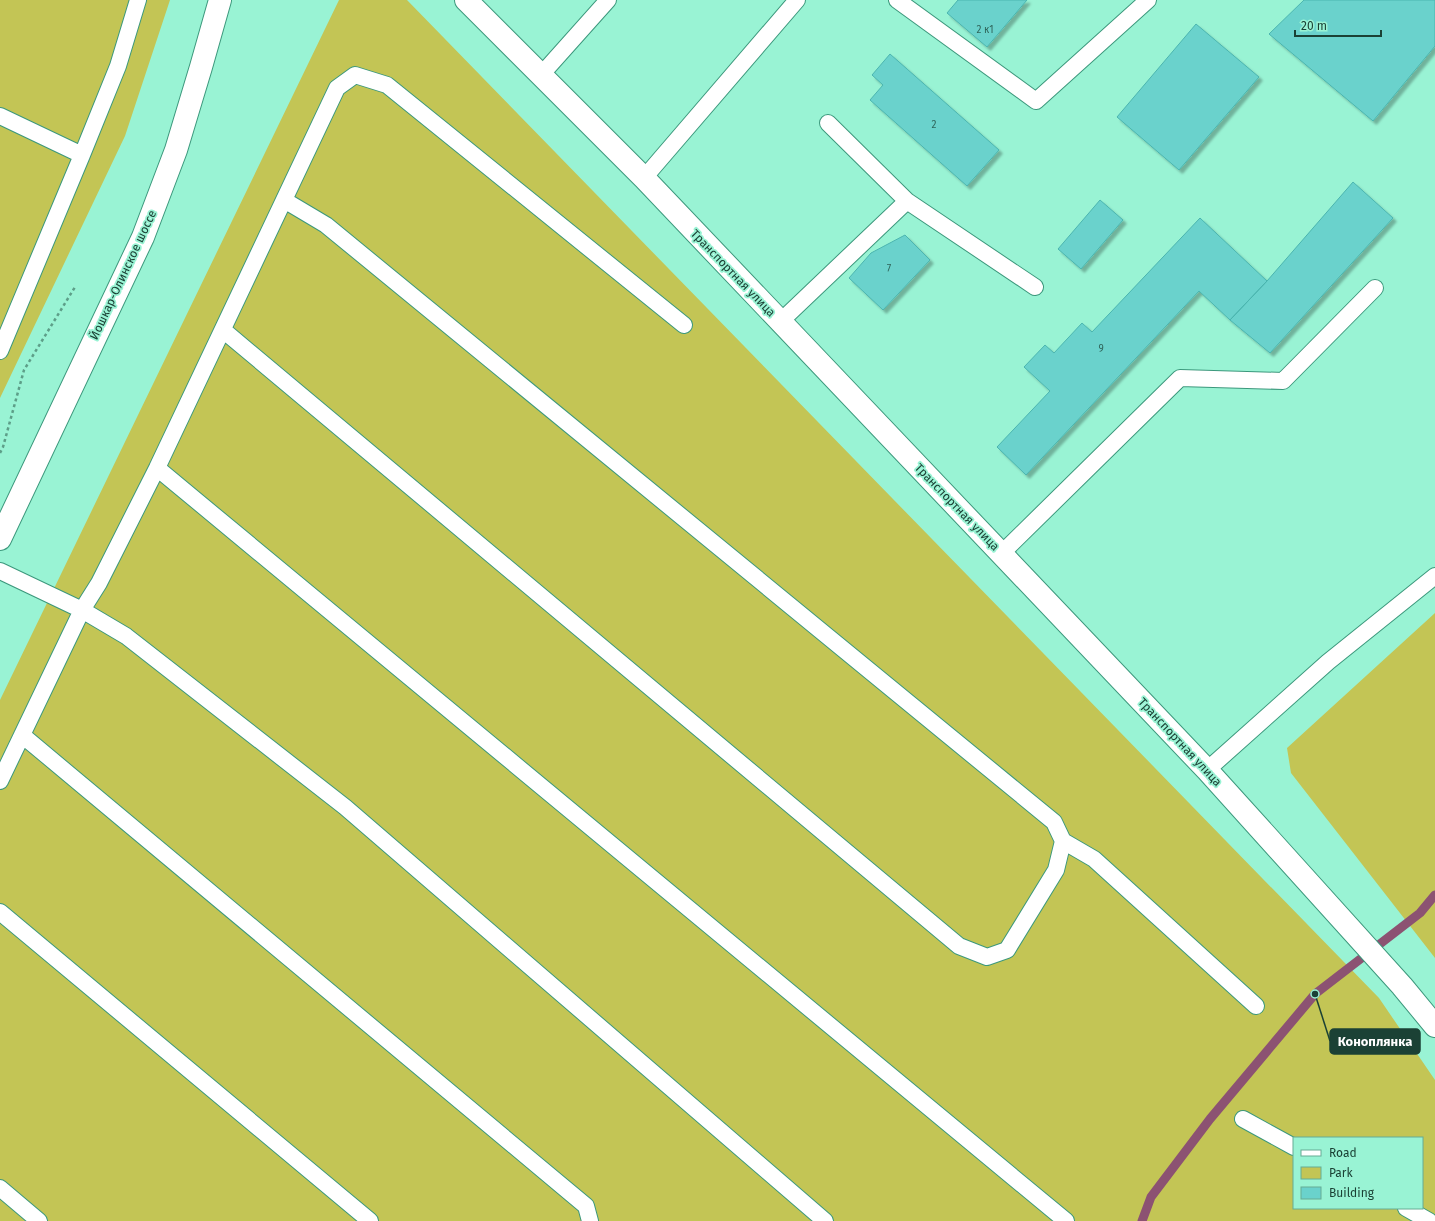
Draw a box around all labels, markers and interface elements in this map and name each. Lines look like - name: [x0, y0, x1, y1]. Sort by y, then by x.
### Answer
- scale bar: [1295, 12, 1381, 38]
- text: 20 m: [1301, 19, 1327, 33]
- house number: 2 к1: [977, 24, 993, 36]
- house number: 2: [932, 119, 937, 131]
- street label: Йошкар-Олинское шоссе: [86, 208, 159, 342]
- street label: Транспортная улица: [688, 226, 778, 320]
- house number: 7: [887, 263, 892, 275]
- house number: 9: [1098, 343, 1104, 355]
- street label: Транспортная улица: [912, 460, 1002, 554]
- street label: Транспортная улица: [1135, 695, 1225, 789]
- callout: Коноплянка: [1330, 1029, 1420, 1054]
- text: Коноплянка: [1338, 1034, 1412, 1049]
- legend: [1293, 1137, 1423, 1209]
- text: Road: [1329, 1146, 1357, 1160]
- text: Park: [1329, 1166, 1353, 1180]
- text: Building: [1329, 1186, 1375, 1200]

